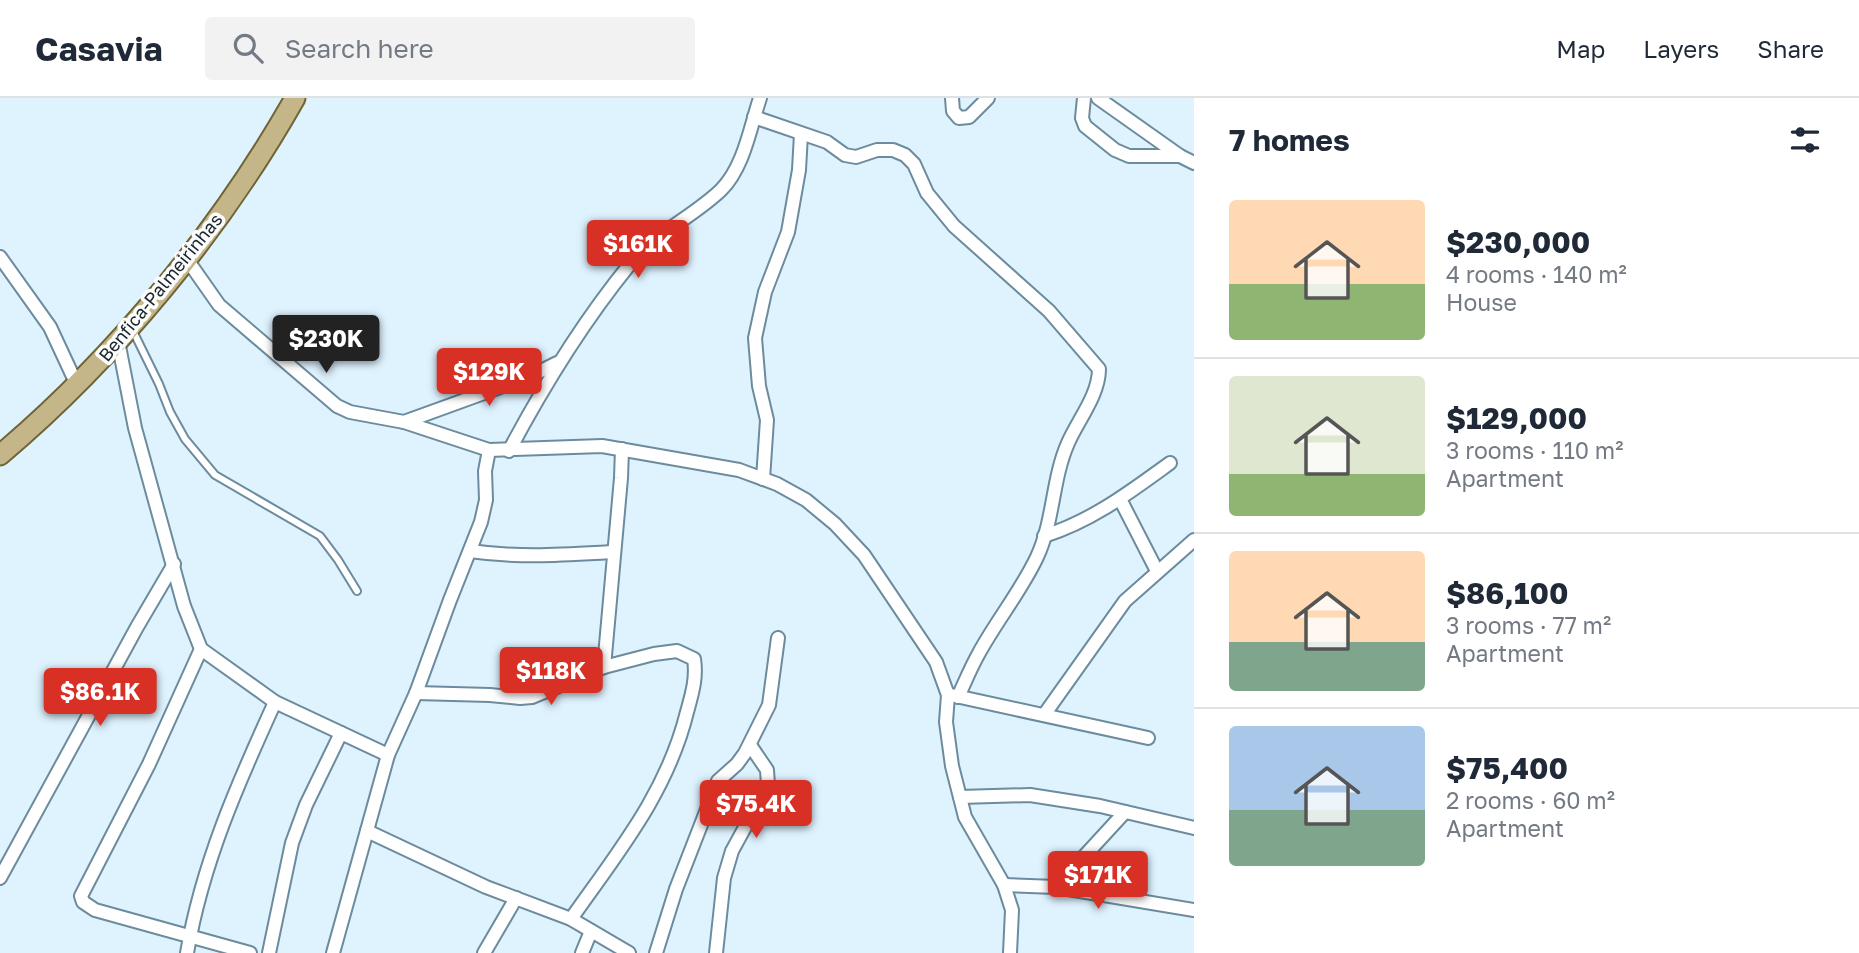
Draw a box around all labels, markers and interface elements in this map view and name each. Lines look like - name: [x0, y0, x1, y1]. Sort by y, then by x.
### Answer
- search box: [205, 17, 695, 80]
- text: Casavia: [35, 29, 163, 68]
- icon: search: [229, 29, 267, 67]
- text: Search here: [285, 33, 434, 64]
- text: Map: [1556, 34, 1605, 63]
- text: Layers: [1643, 34, 1719, 63]
- text: Share: [1757, 34, 1824, 63]
- icon: filters: [1786, 121, 1824, 159]
- text: 7 homes: [1229, 122, 1350, 158]
- street label: Benfica-Palmeirinhas: [93, 208, 227, 366]
- pin: $161K: [589, 220, 687, 280]
- text: $230,000: [1446, 224, 1590, 260]
- icon: home: [1285, 228, 1369, 312]
- text: $161K: [603, 229, 673, 257]
- text: 4 rooms · 140 m²: [1446, 260, 1627, 288]
- text: House: [1446, 288, 1517, 316]
- pin: $230K: [277, 316, 375, 375]
- text: $230K: [288, 324, 364, 352]
- pin: $129K: [440, 348, 538, 408]
- text: $129K: [453, 357, 525, 385]
- text: $129,000: [1446, 400, 1587, 436]
- icon: home: [1285, 404, 1369, 488]
- text: 3 rooms · 110 m²: [1446, 436, 1623, 464]
- text: Apartment: [1446, 464, 1564, 492]
- text: $86,100: [1446, 575, 1568, 611]
- icon: home: [1285, 579, 1369, 663]
- text: 3 rooms · 77 m²: [1446, 611, 1611, 639]
- text: Apartment: [1446, 639, 1564, 667]
- pin: $118K: [502, 648, 600, 707]
- text: $118K: [516, 656, 586, 684]
- pin: $86.1K: [43, 668, 157, 728]
- text: $86.1K: [60, 677, 140, 705]
- text: $75,400: [1446, 750, 1568, 786]
- icon: home: [1285, 754, 1369, 838]
- pin: $75.4K: [699, 780, 813, 840]
- text: 2 rooms · 60 m²: [1446, 786, 1615, 814]
- text: $75.4K: [716, 789, 796, 817]
- text: Apartment: [1446, 814, 1564, 842]
- pin: $171K: [1049, 852, 1147, 911]
- text: $171K: [1064, 860, 1132, 888]

